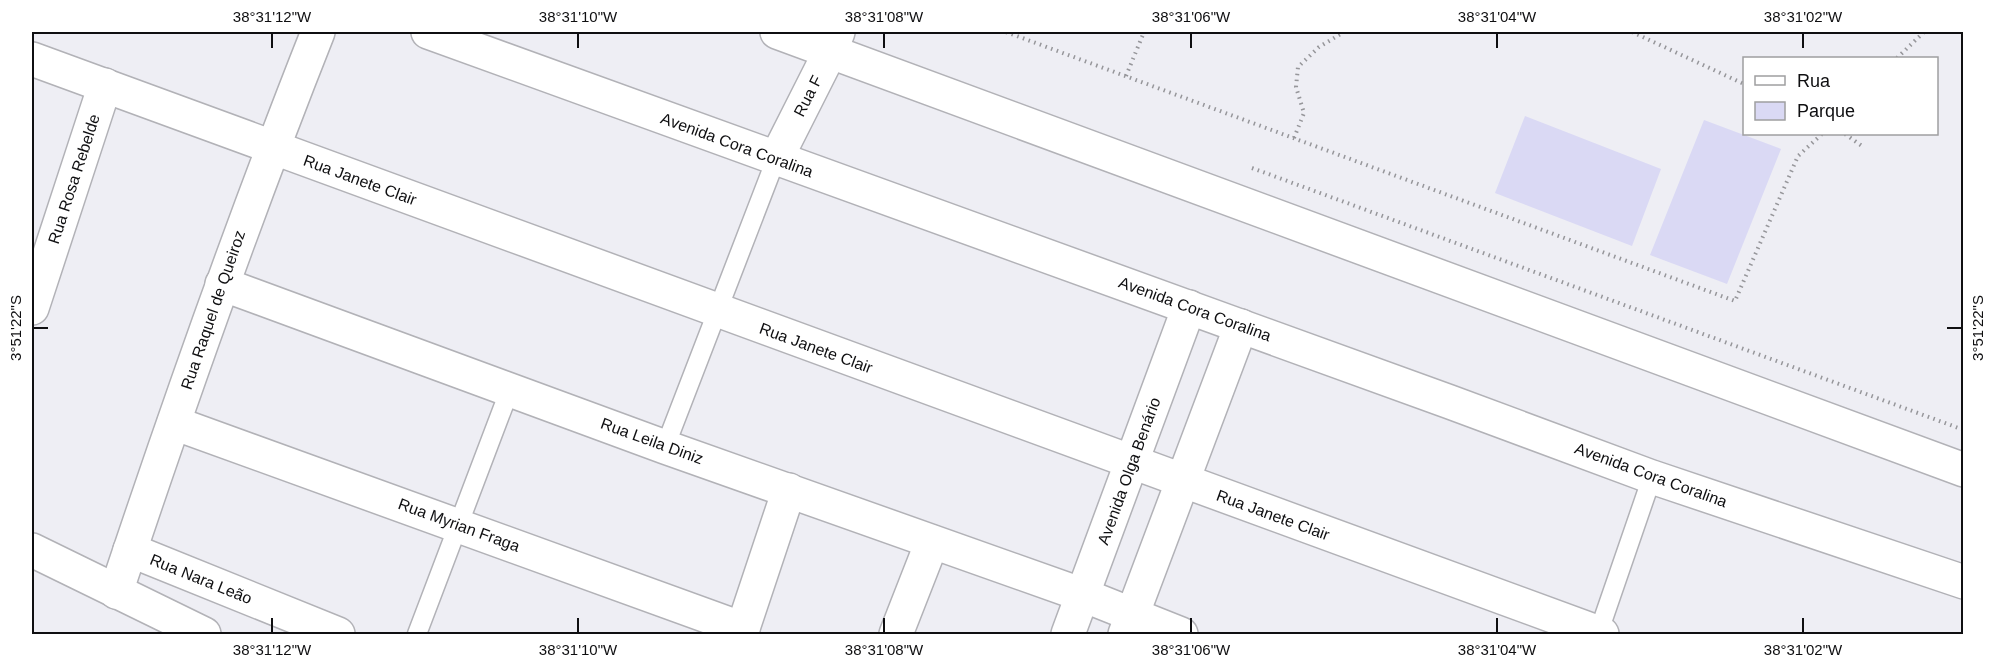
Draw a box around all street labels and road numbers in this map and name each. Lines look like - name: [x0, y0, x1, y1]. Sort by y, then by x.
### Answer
- street label: Rua F: [791, 73, 826, 119]
- street label: Avenida Cora Coralina: [659, 110, 816, 181]
- street label: Rua Rosa Rebelde: [45, 112, 103, 246]
- street label: Rua Janete Clair: [301, 152, 420, 209]
- street label: Rua Raquel de Queiroz: [178, 228, 248, 392]
- street label: Avenida Cora Coralina: [1117, 274, 1274, 345]
- street label: Rua Janete Clair: [757, 320, 876, 377]
- street label: Avenida Olga Benário: [1094, 395, 1164, 547]
- street label: Rua Leila Diniz: [599, 415, 705, 467]
- street label: Avenida Cora Coralina: [1573, 440, 1730, 511]
- street label: Rua Janete Clair: [1214, 487, 1333, 544]
- street label: Rua Myrian Fraga: [396, 495, 522, 555]
- street label: Rua Nara Leão: [148, 551, 255, 607]

